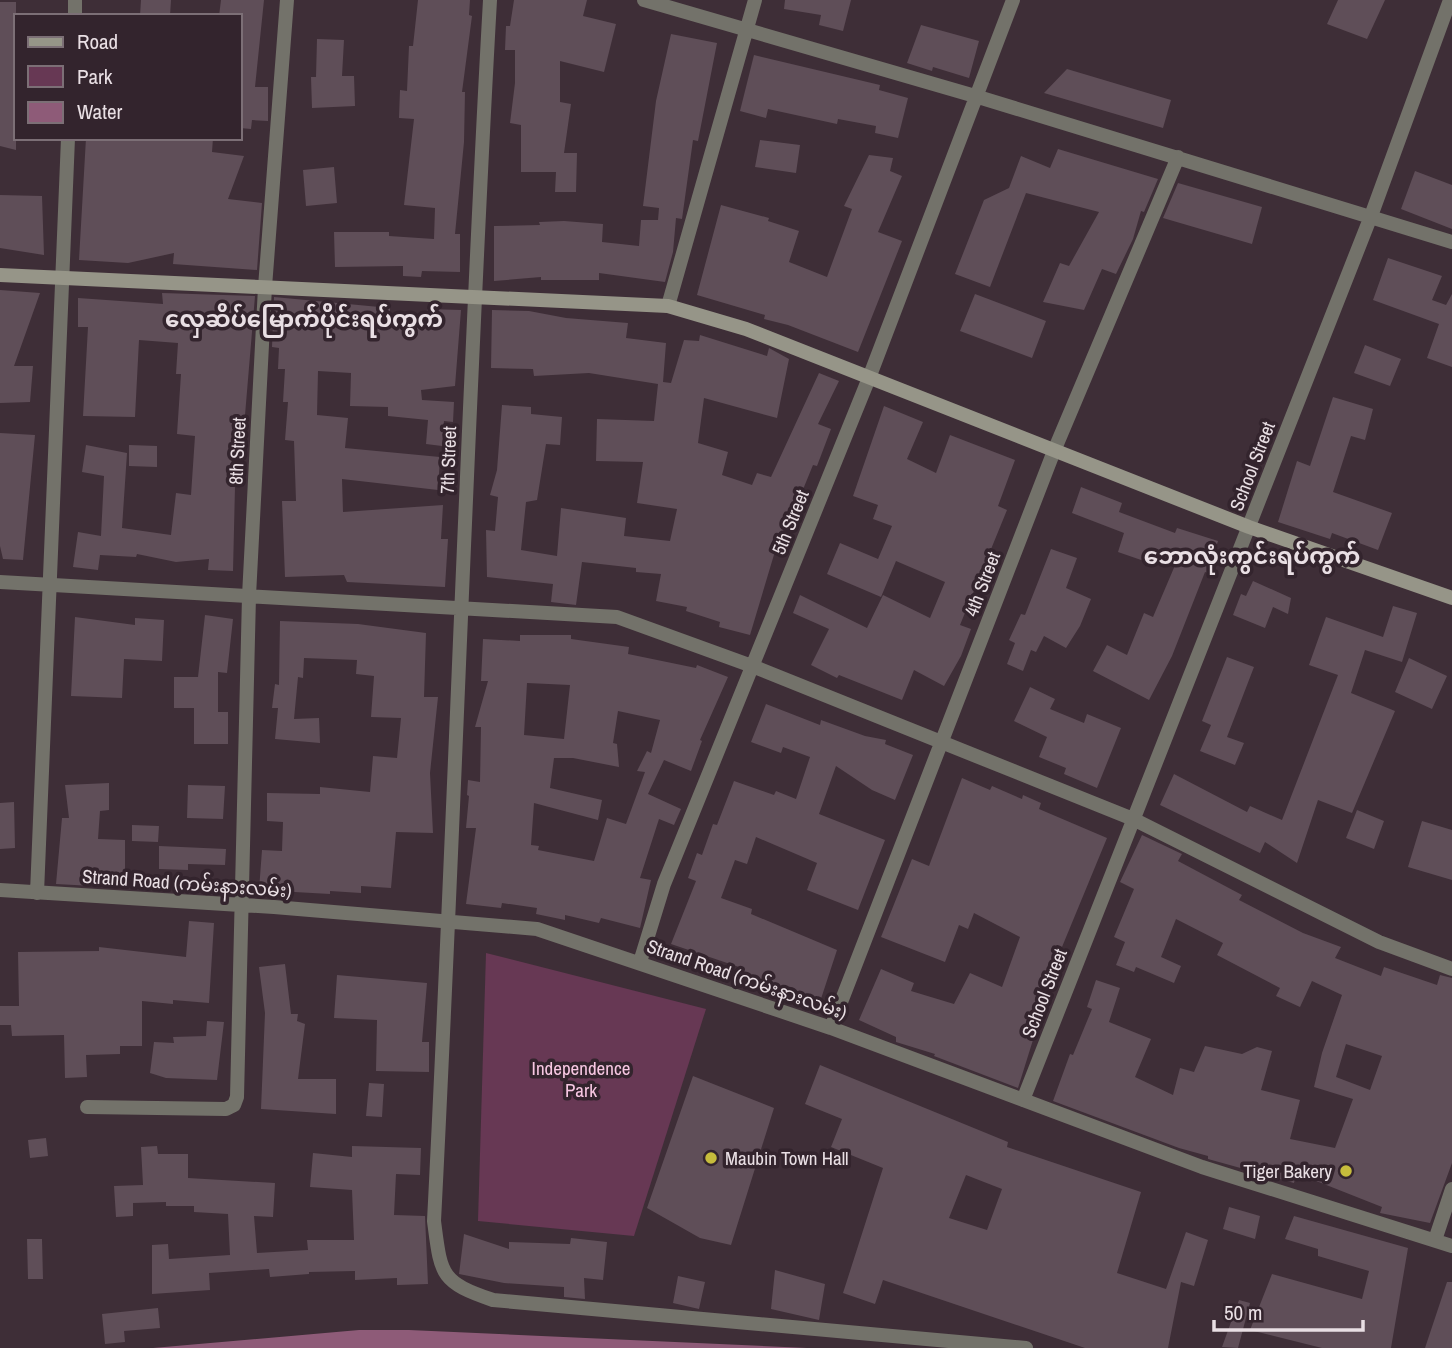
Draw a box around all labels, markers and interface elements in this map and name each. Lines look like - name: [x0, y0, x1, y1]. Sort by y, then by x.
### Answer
- legend: [14, 14, 242, 140]
- text: Road: [77, 27, 118, 56]
- text: Park: [77, 62, 113, 91]
- text: Water: [77, 97, 123, 126]
- district label: လှေဆိပ်မြောက်ပိုင်းရပ်ကွက်: [165, 303, 443, 338]
- street label: 8th Street: [222, 416, 252, 485]
- street label: School Street: [1223, 417, 1281, 514]
- street label: 7th Street: [434, 425, 462, 494]
- street label: 5th Street: [765, 485, 815, 558]
- district label: ဘောလုံးကွင်းရပ်ကွက်: [1144, 540, 1360, 575]
- street label: 4th Street: [958, 547, 1006, 620]
- street label: Strand Road (ကမ်းနားလမ်း): [81, 862, 293, 906]
- street label: Strand Road (ကမ်းနားလမ်း): [643, 932, 851, 1028]
- street label: School Street: [1015, 944, 1073, 1041]
- park label: Independence Park: [532, 1055, 630, 1103]
- place label: Maubin Town Hall: [725, 1145, 849, 1171]
- marker: Maubin Town Hall: [703, 1150, 719, 1166]
- place label: Tiger Bakery: [1243, 1158, 1332, 1184]
- marker: Tiger Bakery: [1338, 1163, 1354, 1179]
- scale bar: [1214, 1288, 1363, 1332]
- text: 50 m: [1224, 1298, 1262, 1327]

